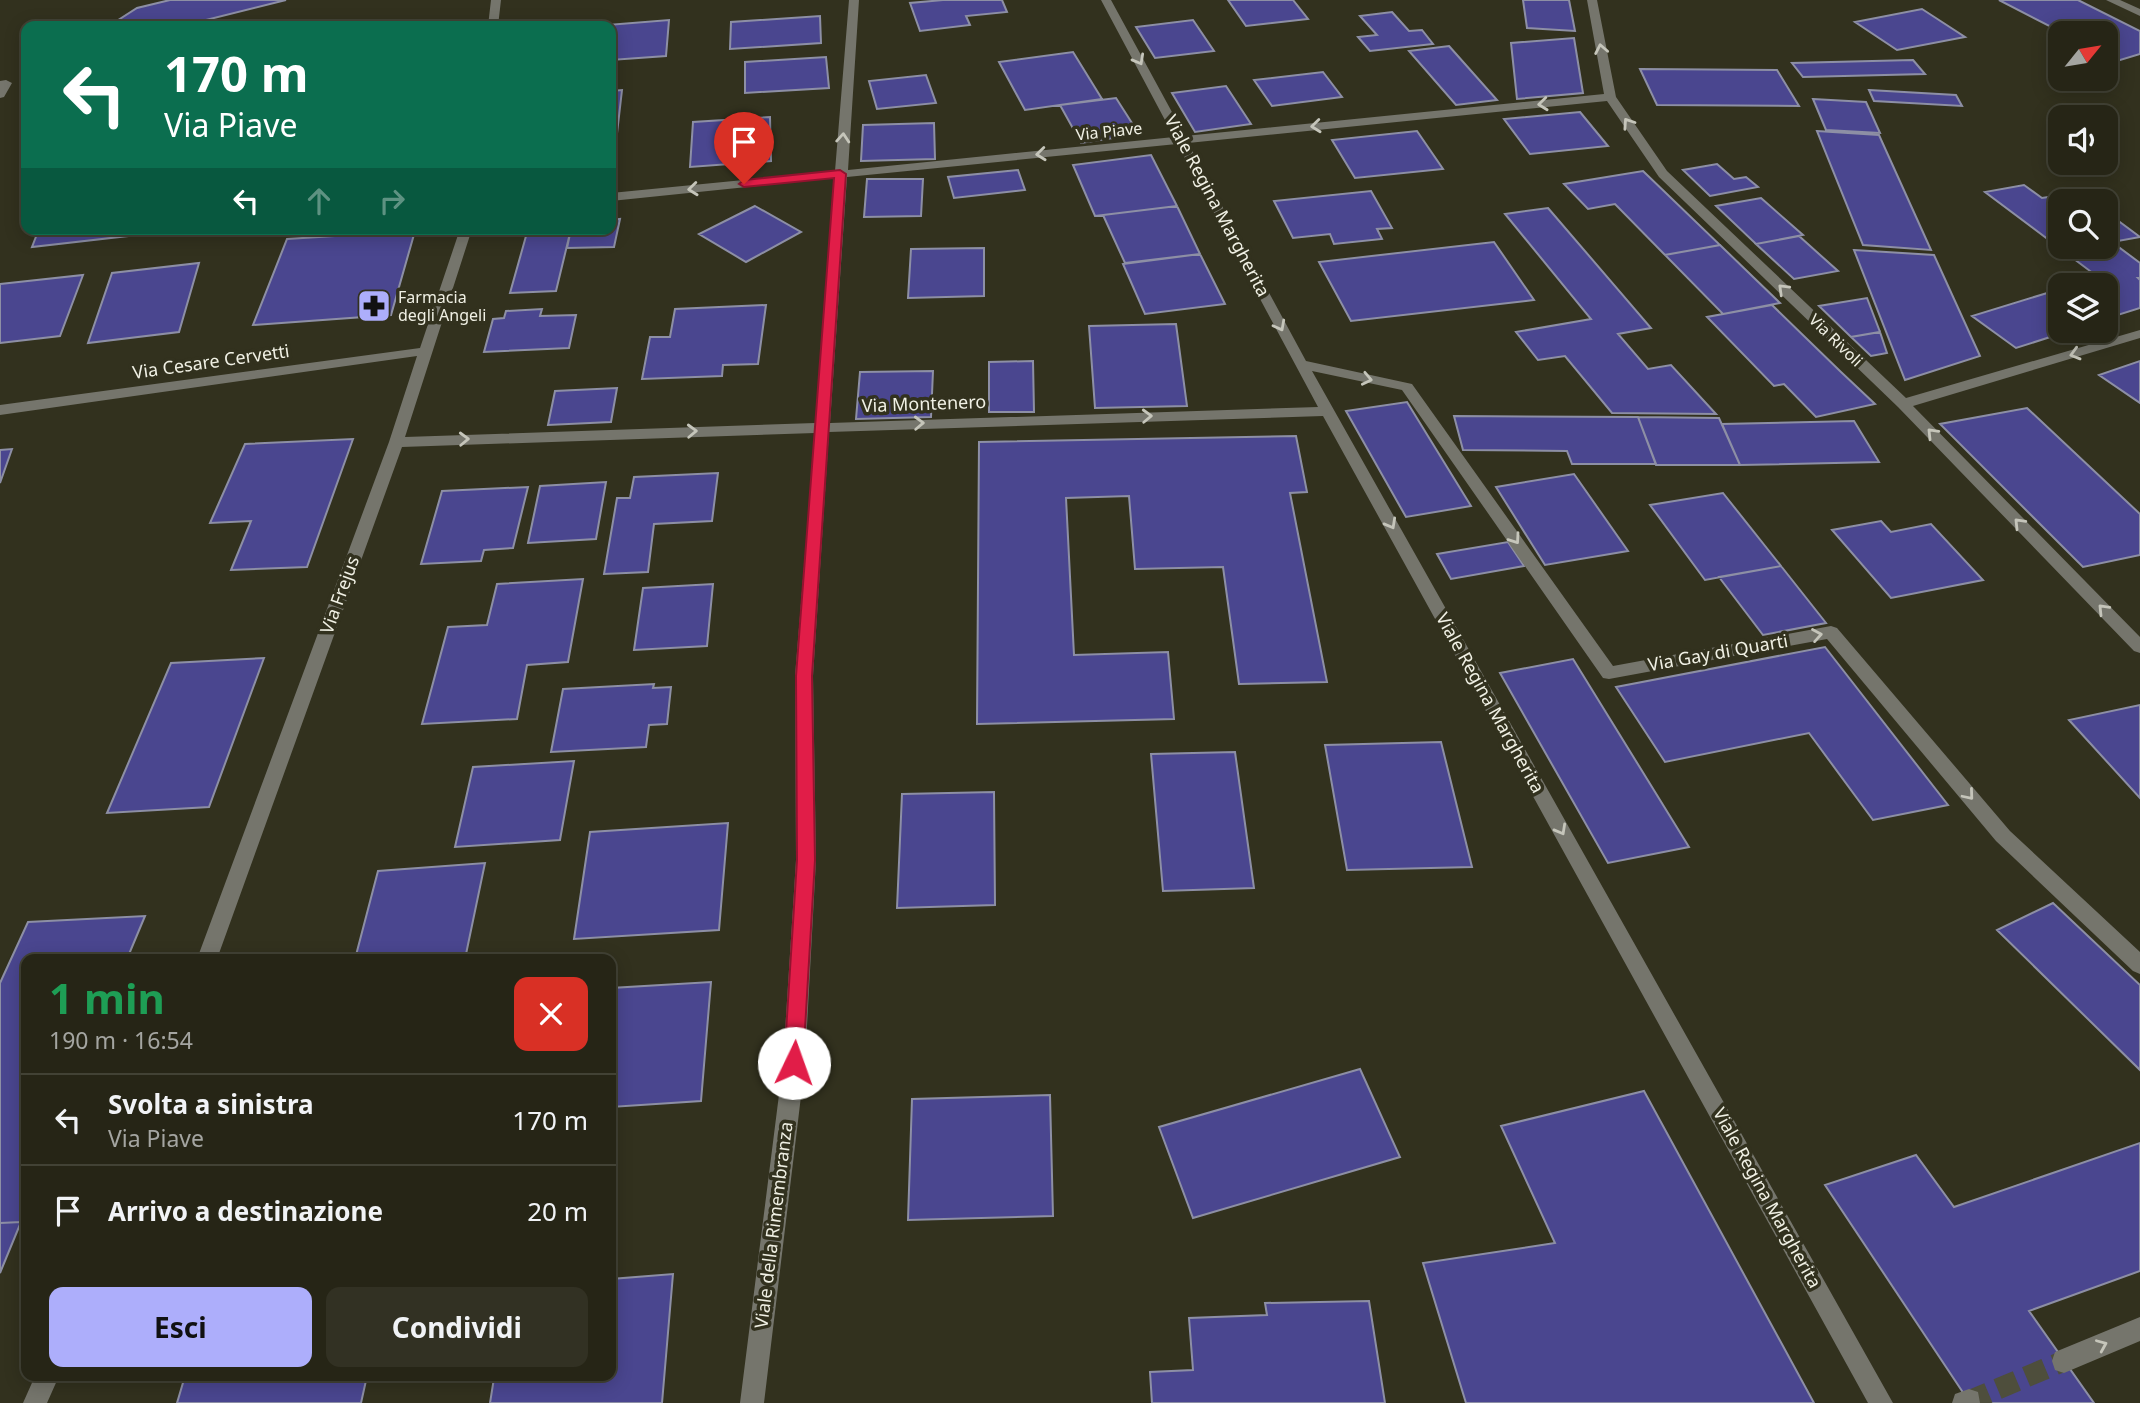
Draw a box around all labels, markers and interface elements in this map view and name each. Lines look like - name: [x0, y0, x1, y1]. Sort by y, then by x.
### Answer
- north arrow: [2048, 21, 2118, 91]
- map controls: [2048, 21, 2118, 343]
- text: 170 m: [164, 40, 309, 106]
- one-way arrow: [1595, 43, 1610, 55]
- icon: left: [49, 49, 140, 140]
- one-way arrow: [1131, 53, 1144, 65]
- one-way arrow: [1537, 96, 1548, 111]
- text: Via Piave: [164, 103, 298, 146]
- button: sound: [2048, 105, 2118, 175]
- street label: Viale Regina Margherita: [1160, 110, 1276, 301]
- pin: [714, 112, 774, 184]
- street label: Via Piave: [1075, 117, 1143, 145]
- one-way arrow: [1623, 118, 1636, 131]
- one-way arrow: [1310, 119, 1322, 134]
- icon: arrive: [725, 123, 763, 161]
- one-way arrow: [835, 132, 850, 143]
- one-way arrow: [1035, 146, 1047, 161]
- one-way arrow: [687, 181, 698, 196]
- icon: left: [227, 182, 265, 220]
- icon: ahead: [300, 182, 338, 220]
- icon: right: [373, 182, 411, 220]
- button: search: [2048, 189, 2118, 259]
- button: layers: [2048, 273, 2118, 343]
- one-way arrow: [1778, 284, 1791, 297]
- place label: Farmacia degli Angeli: [398, 286, 486, 326]
- pharmacy icon: Farmacia degli Angeli: [355, 287, 393, 325]
- street label: Via Rivoli: [1804, 309, 1868, 371]
- one-way arrow: [1272, 318, 1285, 331]
- street label: Via Cesare Cervetti: [131, 338, 291, 384]
- one-way arrow: [2069, 345, 2081, 360]
- one-way arrow: [1361, 370, 1373, 385]
- street label: Via Montenero: [861, 389, 987, 417]
- one-way arrow: [1141, 409, 1152, 424]
- one-way arrow: [914, 415, 925, 431]
- one-way arrow: [687, 423, 698, 438]
- one-way arrow: [1927, 428, 1940, 441]
- one-way arrow: [459, 432, 470, 447]
- one-way arrow: [1383, 517, 1396, 530]
- one-way arrow: [2015, 518, 2028, 531]
- one-way arrow: [1507, 531, 1519, 544]
- street label: Via Frejus: [314, 552, 364, 637]
- one-way arrow: [2099, 604, 2112, 617]
- street label: Viale Regina Margherita: [1431, 608, 1551, 797]
- street label: Via Gay di Quarti: [1646, 628, 1790, 676]
- one-way arrow: [1811, 628, 1823, 643]
- one-way arrow: [1961, 787, 1973, 800]
- one-way arrow: [1553, 823, 1566, 835]
- text: 1 min: [49, 969, 165, 1026]
- button: close: [514, 977, 588, 1051]
- text: 190 m · 16:54: [49, 1024, 193, 1056]
- position arrow: [757, 1026, 831, 1100]
- text: Svolta a sinistra: [108, 1086, 314, 1122]
- icon: left: [49, 1101, 87, 1139]
- text: 170 m: [512, 1102, 588, 1138]
- street label: Viale Regina Margherita: [1708, 1103, 1828, 1292]
- street label: Viale della Rimembranza: [748, 1120, 798, 1330]
- text: Via Piave: [108, 1122, 204, 1154]
- icon: arrive: [49, 1192, 87, 1230]
- text: Arrivo a destinazione: [108, 1193, 383, 1229]
- text: 20 m: [527, 1193, 588, 1229]
- button: Esci: [49, 1287, 312, 1367]
- button: Condividi: [326, 1287, 588, 1367]
- one-way arrow: [2095, 1339, 2107, 1353]

